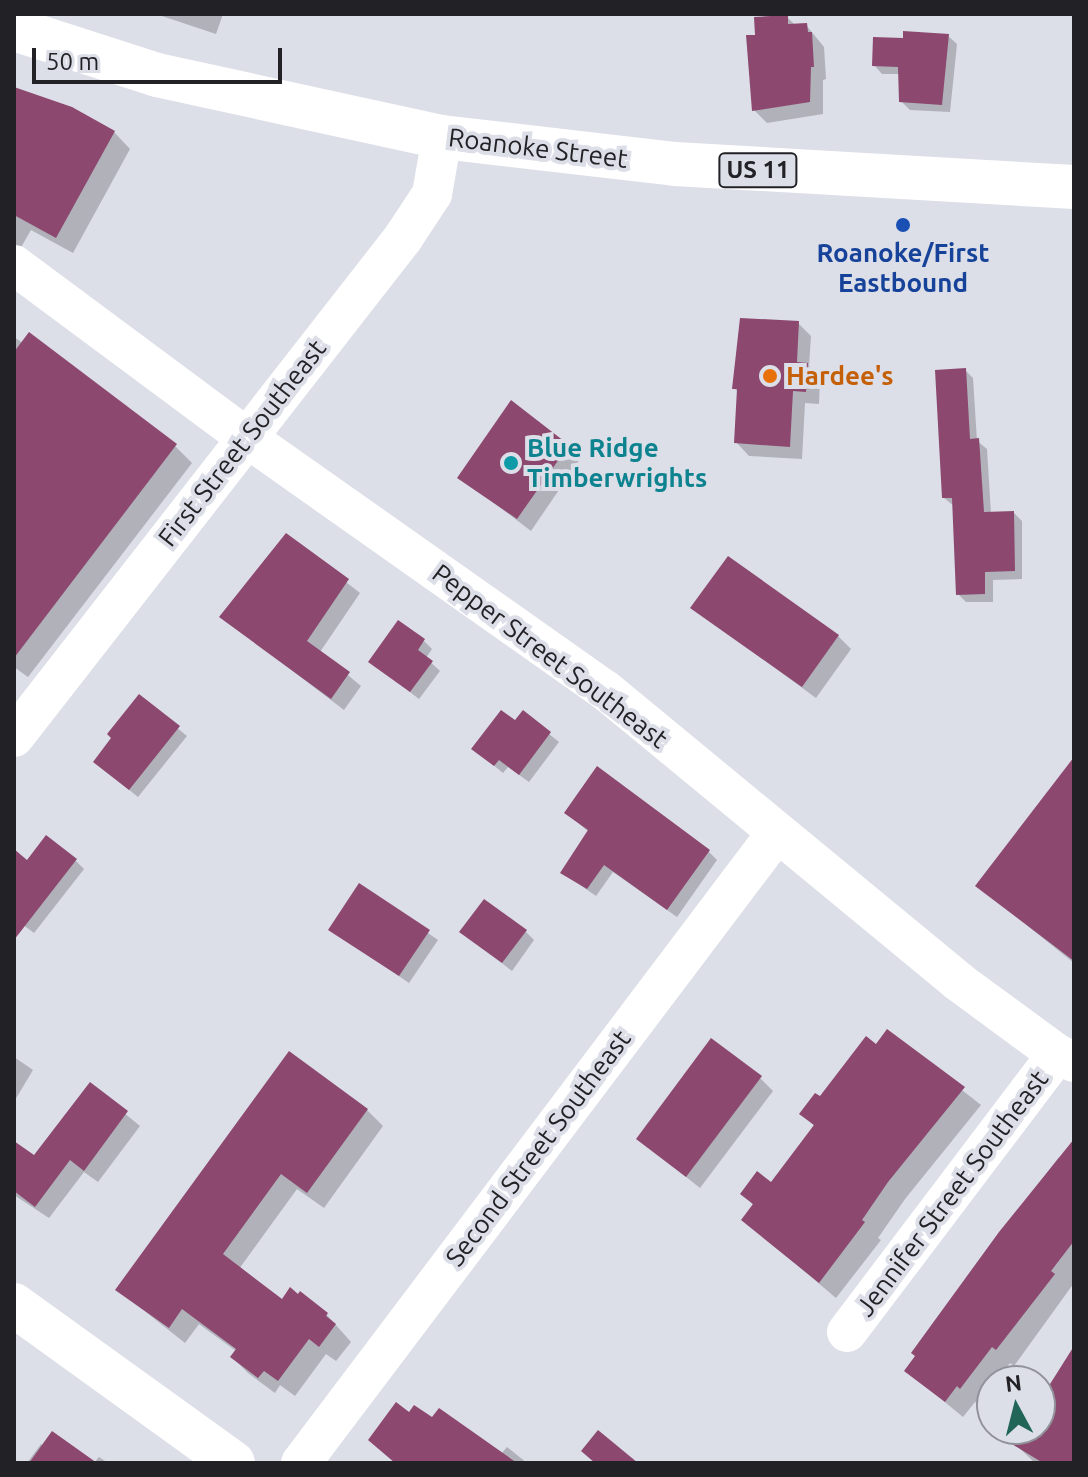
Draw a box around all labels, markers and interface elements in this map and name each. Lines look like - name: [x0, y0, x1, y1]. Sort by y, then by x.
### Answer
- scale bar: [36, 32, 286, 82]
- text: 50 m: [46, 48, 99, 75]
- street label: Roanoke Street: [447, 122, 629, 174]
- road number: US 11: [718, 150, 798, 190]
- marker: Roanoke/First Eastbound: [894, 216, 912, 234]
- place label: Roanoke/First Eastbound: [817, 237, 989, 298]
- street label: First Street Southeast: [152, 333, 332, 553]
- place label: Hardee's: [786, 360, 894, 392]
- marker: Hardee's: [761, 367, 779, 385]
- place label: Blue Ridge Timberwrights: [527, 432, 707, 494]
- marker: Blue Ridge Timberwrights: [502, 454, 520, 472]
- street label: Pepper Street Southeast: [426, 557, 674, 755]
- street label: Second Street Southeast: [439, 1024, 637, 1272]
- street label: Jennifer Street Southeast: [849, 1064, 1055, 1322]
- north arrow: [976, 1365, 1056, 1445]
- text: N: [1004, 1369, 1023, 1396]

